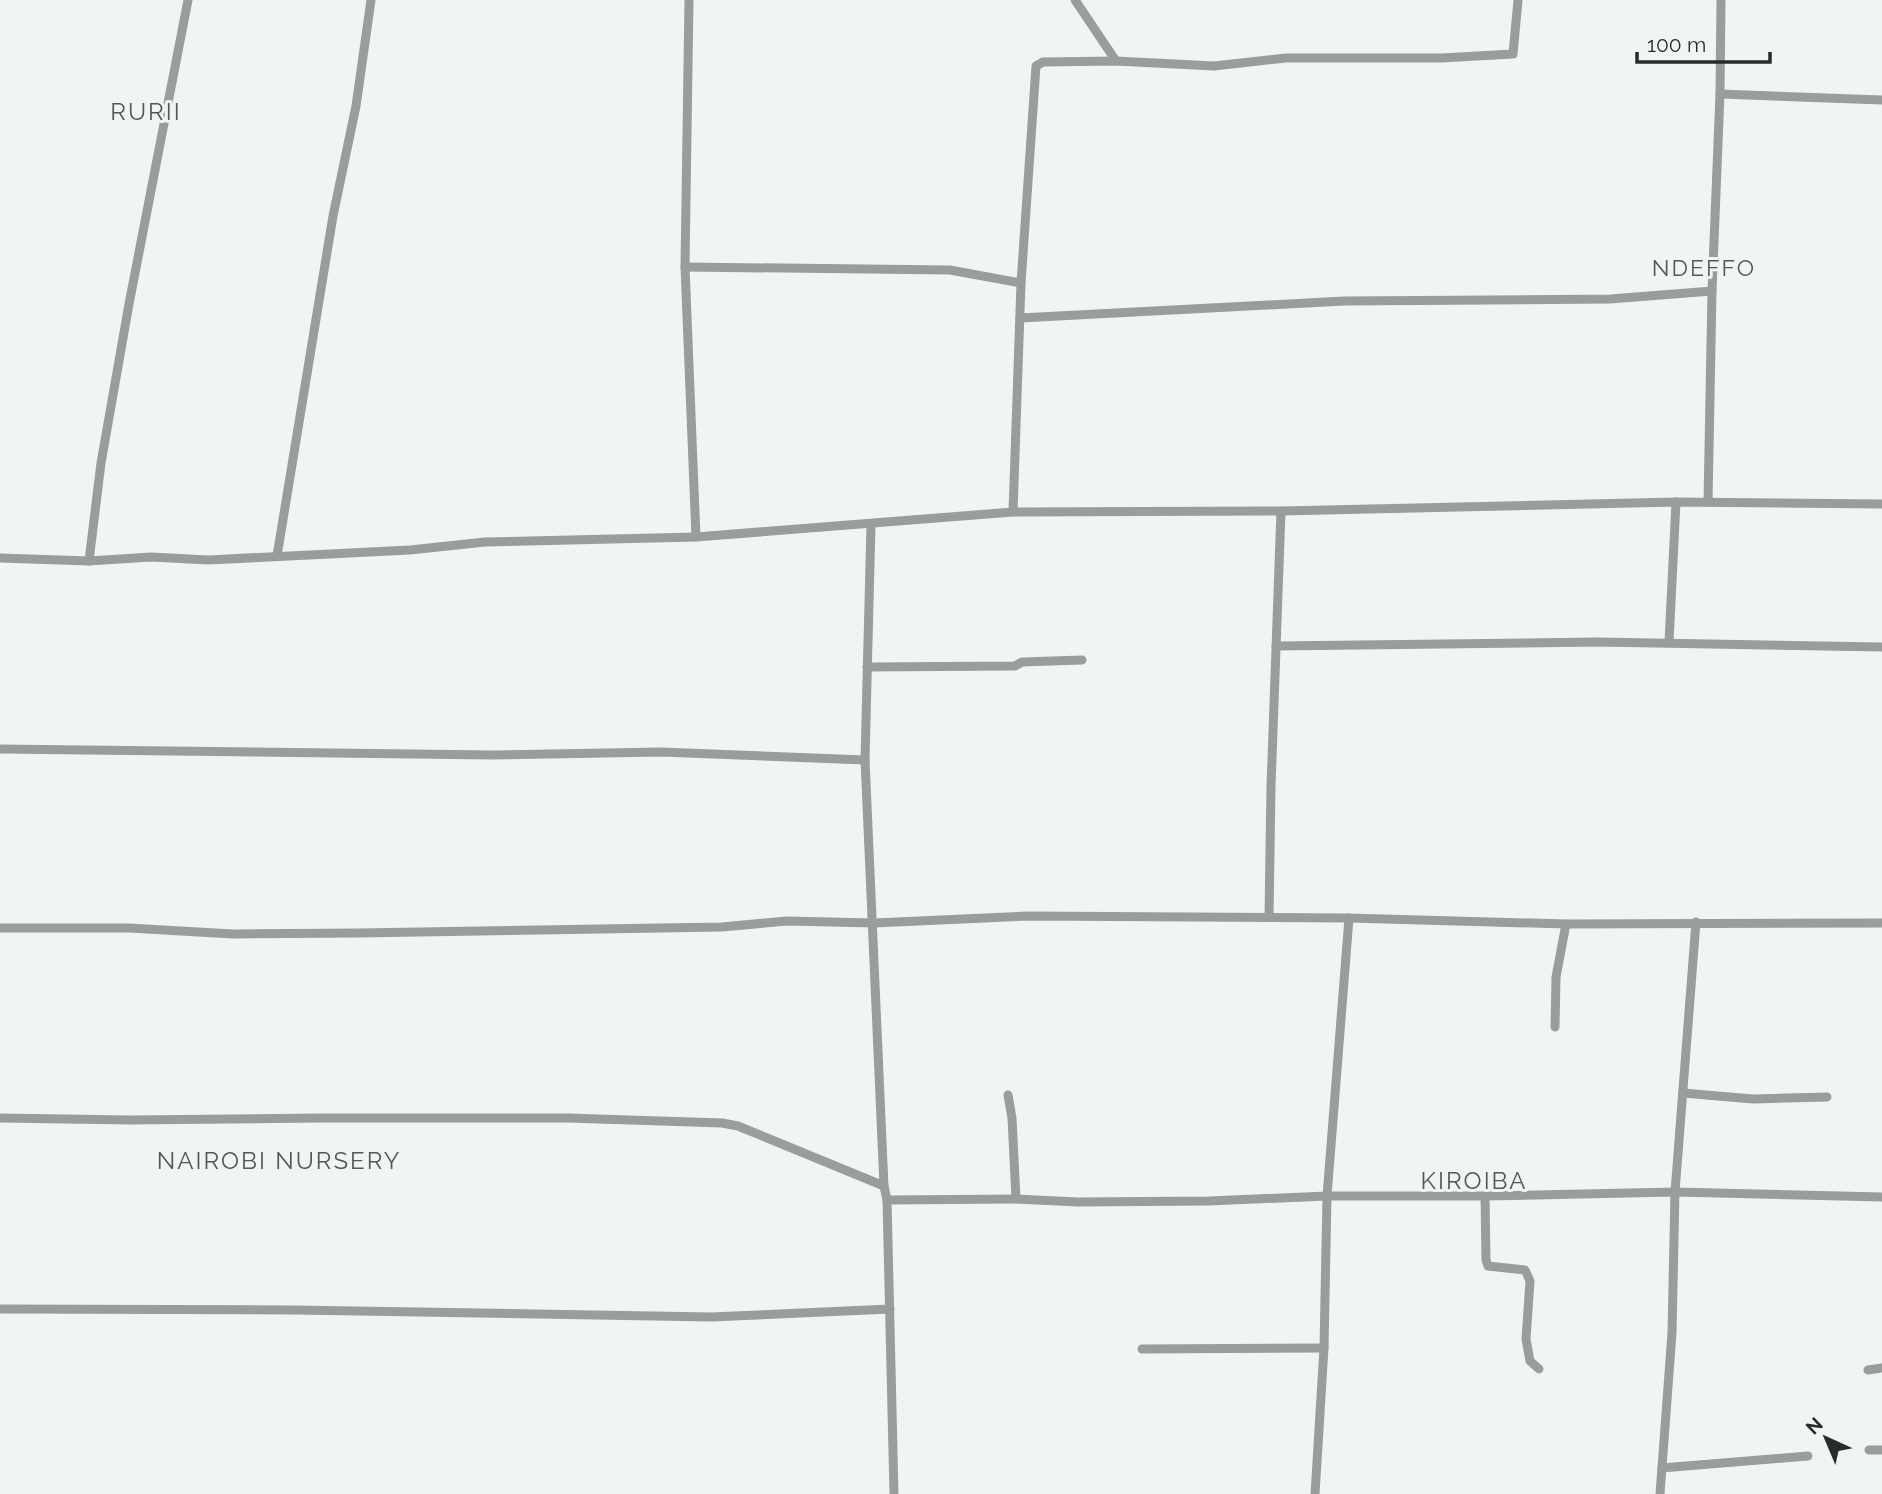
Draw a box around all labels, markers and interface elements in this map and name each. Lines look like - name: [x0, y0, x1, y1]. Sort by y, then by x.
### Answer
- scale bar: [1637, 21, 1770, 65]
- text: 100 m: [1647, 32, 1706, 57]
- district label: RURII: [110, 97, 182, 126]
- district label: NDEFFO: [1652, 254, 1756, 281]
- district label: NAIROBI NURSERY: [157, 1146, 401, 1175]
- district label: KIROIBA: [1421, 1166, 1527, 1195]
- north arrow: [1791, 1403, 1861, 1473]
- text: N: [1801, 1413, 1827, 1439]

